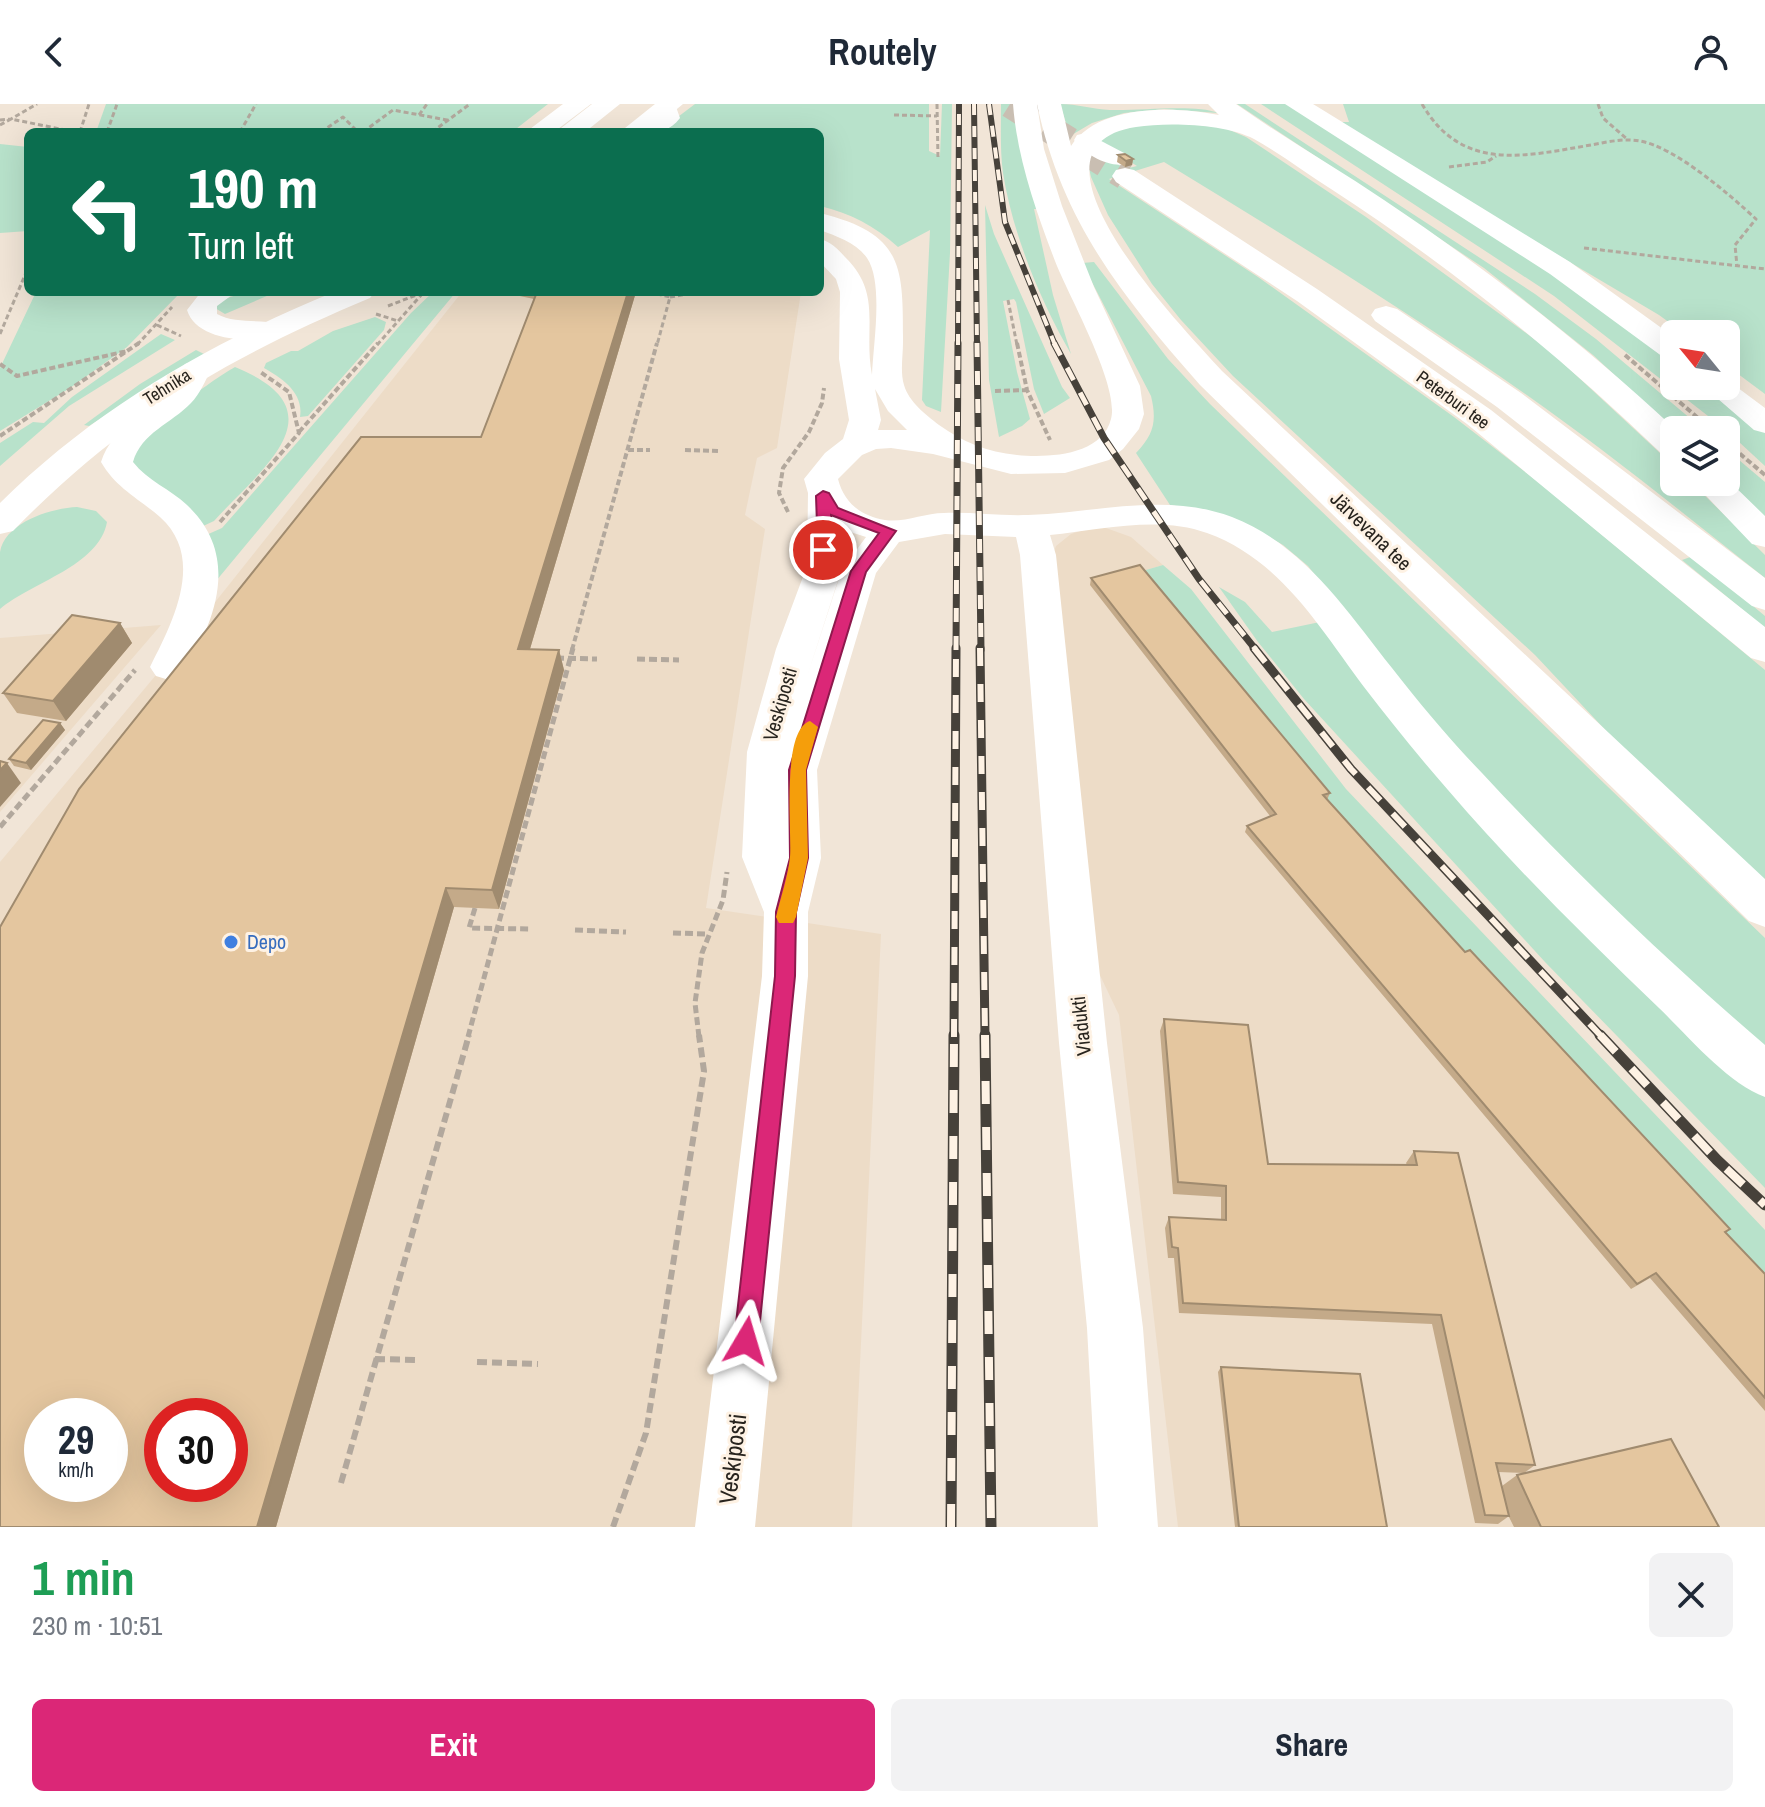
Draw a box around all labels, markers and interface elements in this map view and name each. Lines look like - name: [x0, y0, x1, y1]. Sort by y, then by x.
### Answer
- text: Routely: [828, 28, 937, 76]
- icon: back: [32, 30, 76, 74]
- icon: person: [1689, 30, 1733, 74]
- text: 190 m: [188, 150, 318, 225]
- icon: left: [56, 160, 160, 264]
- text: Turn left: [188, 222, 294, 270]
- north arrow: [1660, 320, 1740, 400]
- map controls: [1660, 320, 1740, 496]
- street label: Tehnika: [138, 362, 195, 411]
- street label: Peterburi tee: [1411, 364, 1495, 435]
- button: layers: [1660, 416, 1740, 496]
- street label: Järvevana tee: [1325, 485, 1418, 576]
- pin: [789, 516, 857, 584]
- icon: arrive: [801, 528, 845, 572]
- street label: Veskiposti: [756, 664, 803, 744]
- place label: Depo: [247, 928, 286, 955]
- marker: Depo: [222, 933, 240, 951]
- street label: Viadukti: [1064, 995, 1097, 1057]
- position arrow: [704, 1299, 788, 1383]
- speed limit sign: 30: [144, 1398, 248, 1502]
- street label: Veskiposti: [711, 1412, 753, 1506]
- text: 29: [58, 1413, 94, 1466]
- text: km/h: [58, 1456, 94, 1483]
- text: 1 min: [32, 1545, 135, 1610]
- button: close: [1649, 1553, 1733, 1637]
- text: 230 m · 10:51: [32, 1608, 162, 1643]
- button: Exit: [32, 1699, 875, 1791]
- button: Share: [891, 1699, 1733, 1791]

